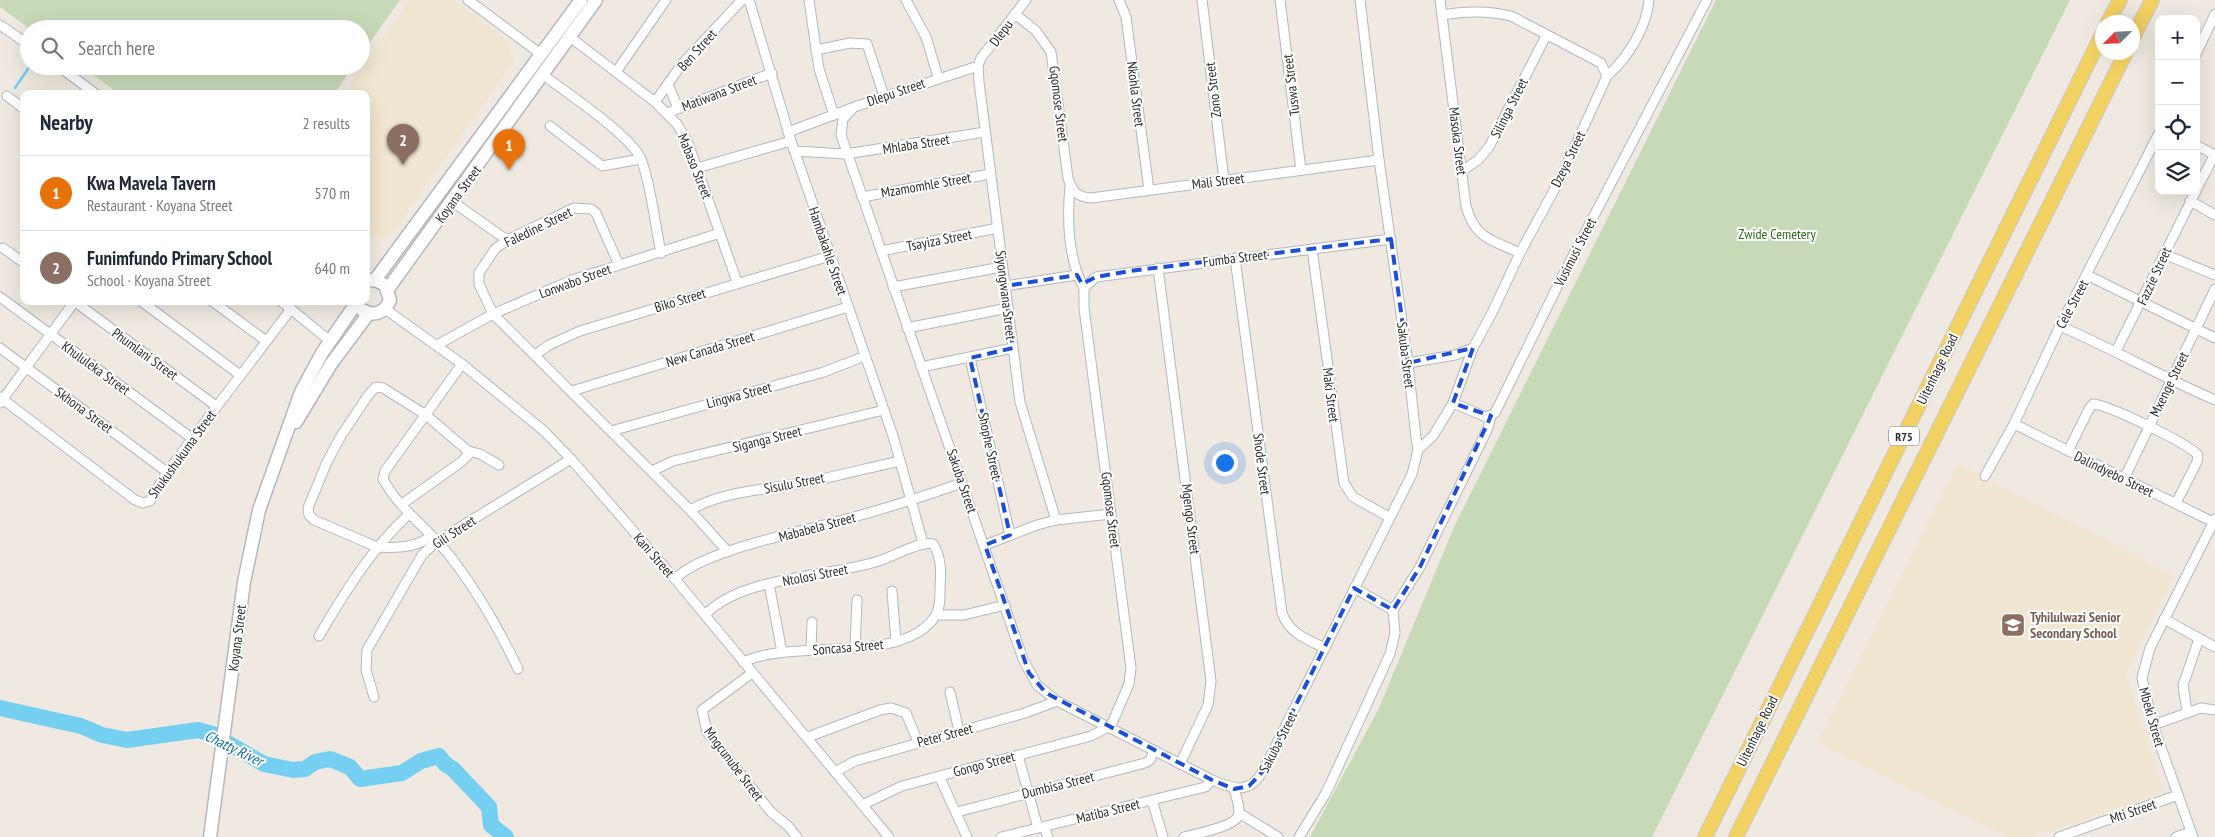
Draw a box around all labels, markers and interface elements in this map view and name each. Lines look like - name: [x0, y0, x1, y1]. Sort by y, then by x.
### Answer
- north arrow: [2095, 15, 2140, 60]
- map controls: [2155, 15, 2200, 195]
- button: +: [2155, 15, 2200, 60]
- street label: Dlepu: [985, 16, 1017, 50]
- search box: [20, 20, 370, 75]
- street label: Ben Street: [673, 25, 721, 75]
- icon: search: [38, 34, 66, 62]
- text: Search here: [78, 36, 155, 60]
- street label: Tuswa Street: [1278, 53, 1304, 117]
- street label: Nkohla Street: [1123, 60, 1149, 128]
- button: −: [2155, 60, 2200, 105]
- street label: Zono Street: [1201, 61, 1225, 119]
- street label: Gqomose Street: [1045, 65, 1073, 143]
- street label: Matiwana Street: [679, 70, 759, 116]
- street label: Dlepu Street: [864, 74, 928, 110]
- street label: Silinga Street: [1486, 75, 1532, 141]
- button: locate: [2155, 105, 2200, 150]
- street label: Masoka Street: [1445, 106, 1471, 176]
- text: Nearby: [40, 109, 93, 136]
- text: 2 results: [303, 113, 350, 133]
- pin: 2: [387, 124, 419, 165]
- street label: Dzeya Street: [1547, 128, 1589, 190]
- pin: 1: [493, 129, 525, 170]
- street label: Mhlaba Street: [881, 130, 951, 158]
- street label: Mabaso Street: [674, 131, 716, 201]
- button: layers: [2155, 150, 2200, 195]
- street label: Koyana Street: [431, 162, 485, 226]
- street label: Mzamomhle Street: [880, 168, 973, 202]
- street label: Mali Street: [1191, 169, 1245, 193]
- text: Kwa Mavela Tavern: [87, 171, 216, 195]
- text: 1: [52, 183, 60, 203]
- text: 570 m: [315, 183, 350, 203]
- text: Restaurant · Koyana Street: [87, 195, 233, 215]
- street label: Faledine Street: [501, 203, 575, 251]
- street label: Hambakahle Street: [805, 205, 852, 298]
- street label: Vusimusi Street: [1550, 215, 1600, 290]
- street label: Tsayiza Street: [905, 225, 973, 255]
- park label: Zwide Cemetery: [1738, 225, 1816, 243]
- street label: Fazzie Street: [2133, 244, 2175, 308]
- street label: Fumba Street: [1202, 245, 1268, 271]
- text: Funimfundo Primary School: [87, 246, 272, 270]
- street label: Siyongwana Street: [992, 249, 1020, 341]
- text: 2: [52, 258, 60, 278]
- text: 640 m: [315, 258, 350, 278]
- street label: Lonwabo Street: [537, 260, 614, 302]
- text: School · Koyana Street: [87, 270, 211, 290]
- street label: Cele Street: [2052, 276, 2092, 332]
- street label: Biko Street: [652, 284, 708, 316]
- street label: Sakuba Street: [1393, 321, 1419, 389]
- street label: Phumlani Street: [108, 324, 182, 384]
- street label: New Canada Street: [664, 327, 756, 371]
- street label: Uitenhage Road: [1912, 331, 1962, 407]
- street label: Khululeka Street: [58, 337, 134, 399]
- street label: Mxenge Street: [2146, 348, 2193, 419]
- street label: Maki Street: [1319, 367, 1343, 424]
- street label: Lingwa Street: [704, 378, 774, 412]
- street label: Skhona Street: [51, 383, 117, 437]
- street label: Shukushukuma Street: [144, 406, 220, 502]
- street label: Shophe Street: [974, 411, 1006, 481]
- street label: Siganga Street: [731, 422, 803, 456]
- road number: R75: [1889, 426, 1919, 446]
- street label: Shode Street: [1249, 432, 1275, 496]
- street label: Sakuba Street: [943, 447, 981, 516]
- street label: Dalindyebo Street: [2071, 447, 2157, 501]
- your location: [1212, 450, 1238, 476]
- street label: Sisulu Street: [762, 468, 826, 498]
- street label: Gqomose Street: [1097, 471, 1125, 549]
- street label: Mgengo Street: [1178, 483, 1204, 555]
- street label: Mababela Street: [777, 508, 858, 546]
- street label: Gili Street: [429, 511, 479, 553]
- street label: Kani Street: [630, 529, 678, 581]
- street label: Ntolosi Street: [781, 560, 849, 590]
- street label: Koyana Street: [224, 604, 250, 672]
- place label: Tyhilulwazi Senior Secondary School: [2030, 608, 2122, 642]
- school or university icon: Tyhilulwazi Senior Secondary School: [2000, 612, 2026, 638]
- street label: Soncasa Street: [812, 635, 884, 659]
- street label: Mbeki Street: [2135, 685, 2169, 749]
- street label: Uitenhage Road: [1732, 693, 1782, 769]
- street label: Sakuba Street: [1255, 708, 1301, 776]
- street label: Peter Street: [915, 719, 975, 751]
- street label: Mngcunube Street: [700, 723, 768, 805]
- water label: Chatty River: [202, 726, 268, 771]
- street label: Gongo Street: [951, 747, 1017, 781]
- street label: Dumbisa Street: [1020, 767, 1096, 803]
- street label: Matiba Street: [1074, 794, 1142, 828]
- street label: Mti Street: [2107, 795, 2159, 827]

